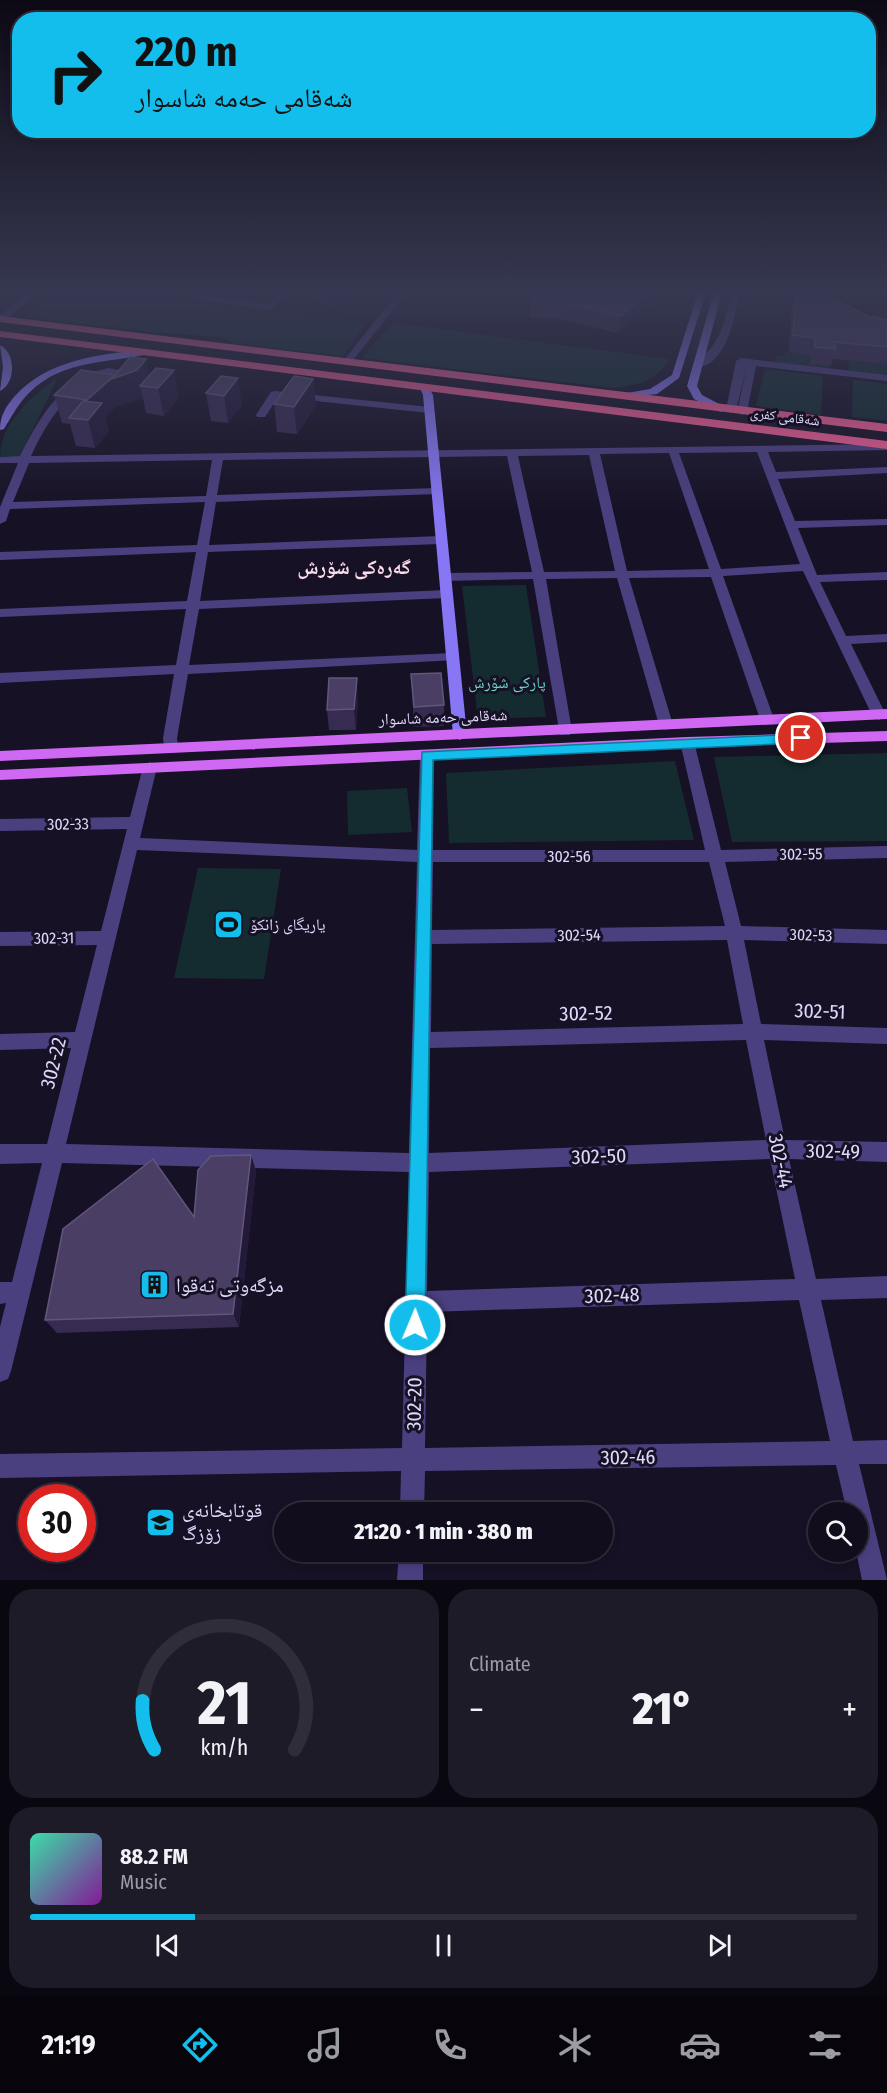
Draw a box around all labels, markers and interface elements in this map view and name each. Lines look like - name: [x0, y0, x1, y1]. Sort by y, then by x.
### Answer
- text: 220 m: [135, 27, 238, 77]
- icon: right: [36, 36, 114, 114]
- text: شەقامی حەمە شاسوار: [135, 82, 352, 114]
- street label: شەقامی کفری: [749, 404, 821, 430]
- district label: گەرەکی شۆرش: [297, 555, 411, 580]
- park label: پارکی شۆرش: [468, 673, 546, 693]
- street label: شەقامی حەمە شاسوار: [377, 705, 508, 730]
- pin: [775, 712, 826, 763]
- icon: arrive: [784, 721, 817, 754]
- street label: 302-33: [47, 814, 89, 834]
- street label: 302-55: [779, 844, 823, 864]
- street label: 302-56: [547, 847, 591, 866]
- sports icon: یاریگای زانکۆ: [213, 908, 245, 940]
- place label: یاریگای زانکۆ: [250, 915, 325, 935]
- street label: 302-54: [557, 925, 601, 945]
- street label: 302-53: [789, 925, 833, 945]
- street label: 302-31: [34, 928, 74, 948]
- street label: 302-51: [794, 998, 846, 1024]
- street label: 302-52: [559, 1001, 613, 1025]
- street label: 302-22: [35, 1035, 71, 1091]
- street label: 302-44: [764, 1132, 798, 1190]
- street label: 302-49: [806, 1139, 860, 1163]
- street label: 302-50: [571, 1143, 627, 1169]
- building icon: مزگه‌وتی ته‌قوا: [139, 1269, 171, 1301]
- place label: مزگه‌وتی ته‌قوا: [176, 1273, 284, 1297]
- street label: 302-48: [584, 1282, 640, 1308]
- position arrow: [383, 1293, 447, 1357]
- street label: 302-20: [402, 1377, 426, 1431]
- street label: 302-46: [600, 1445, 656, 1469]
- speed limit sign: 30: [18, 1484, 96, 1562]
- place label: قوتابخانه‌ی زۆزگ: [182, 1498, 262, 1545]
- map controls: [808, 1502, 868, 1562]
- button: search: [808, 1502, 868, 1562]
- school or university icon: قوتابخانه‌ی زۆزگ: [145, 1506, 177, 1538]
- text: 21:20 · 1 min · 380 m: [354, 1518, 533, 1545]
- text: Climate: [469, 1652, 531, 1676]
- text: 21: [196, 1666, 251, 1741]
- text: 21°: [632, 1682, 693, 1736]
- text: −: [469, 1690, 484, 1730]
- text: +: [842, 1690, 857, 1730]
- text: km/h: [200, 1736, 248, 1762]
- text: 88.2 FM: [120, 1843, 188, 1870]
- text: Music: [120, 1870, 167, 1894]
- icon: previous: [151, 1929, 184, 1962]
- icon: pause: [427, 1929, 460, 1962]
- icon: next: [703, 1929, 736, 1962]
- icon: directions: [179, 2024, 221, 2066]
- icon: music: [304, 2024, 346, 2066]
- icon: phone: [429, 2024, 471, 2066]
- icon: climate: [554, 2024, 596, 2066]
- icon: car: [679, 2024, 721, 2066]
- icon: filters: [804, 2024, 846, 2066]
- text: 21:19: [41, 2029, 96, 2061]

